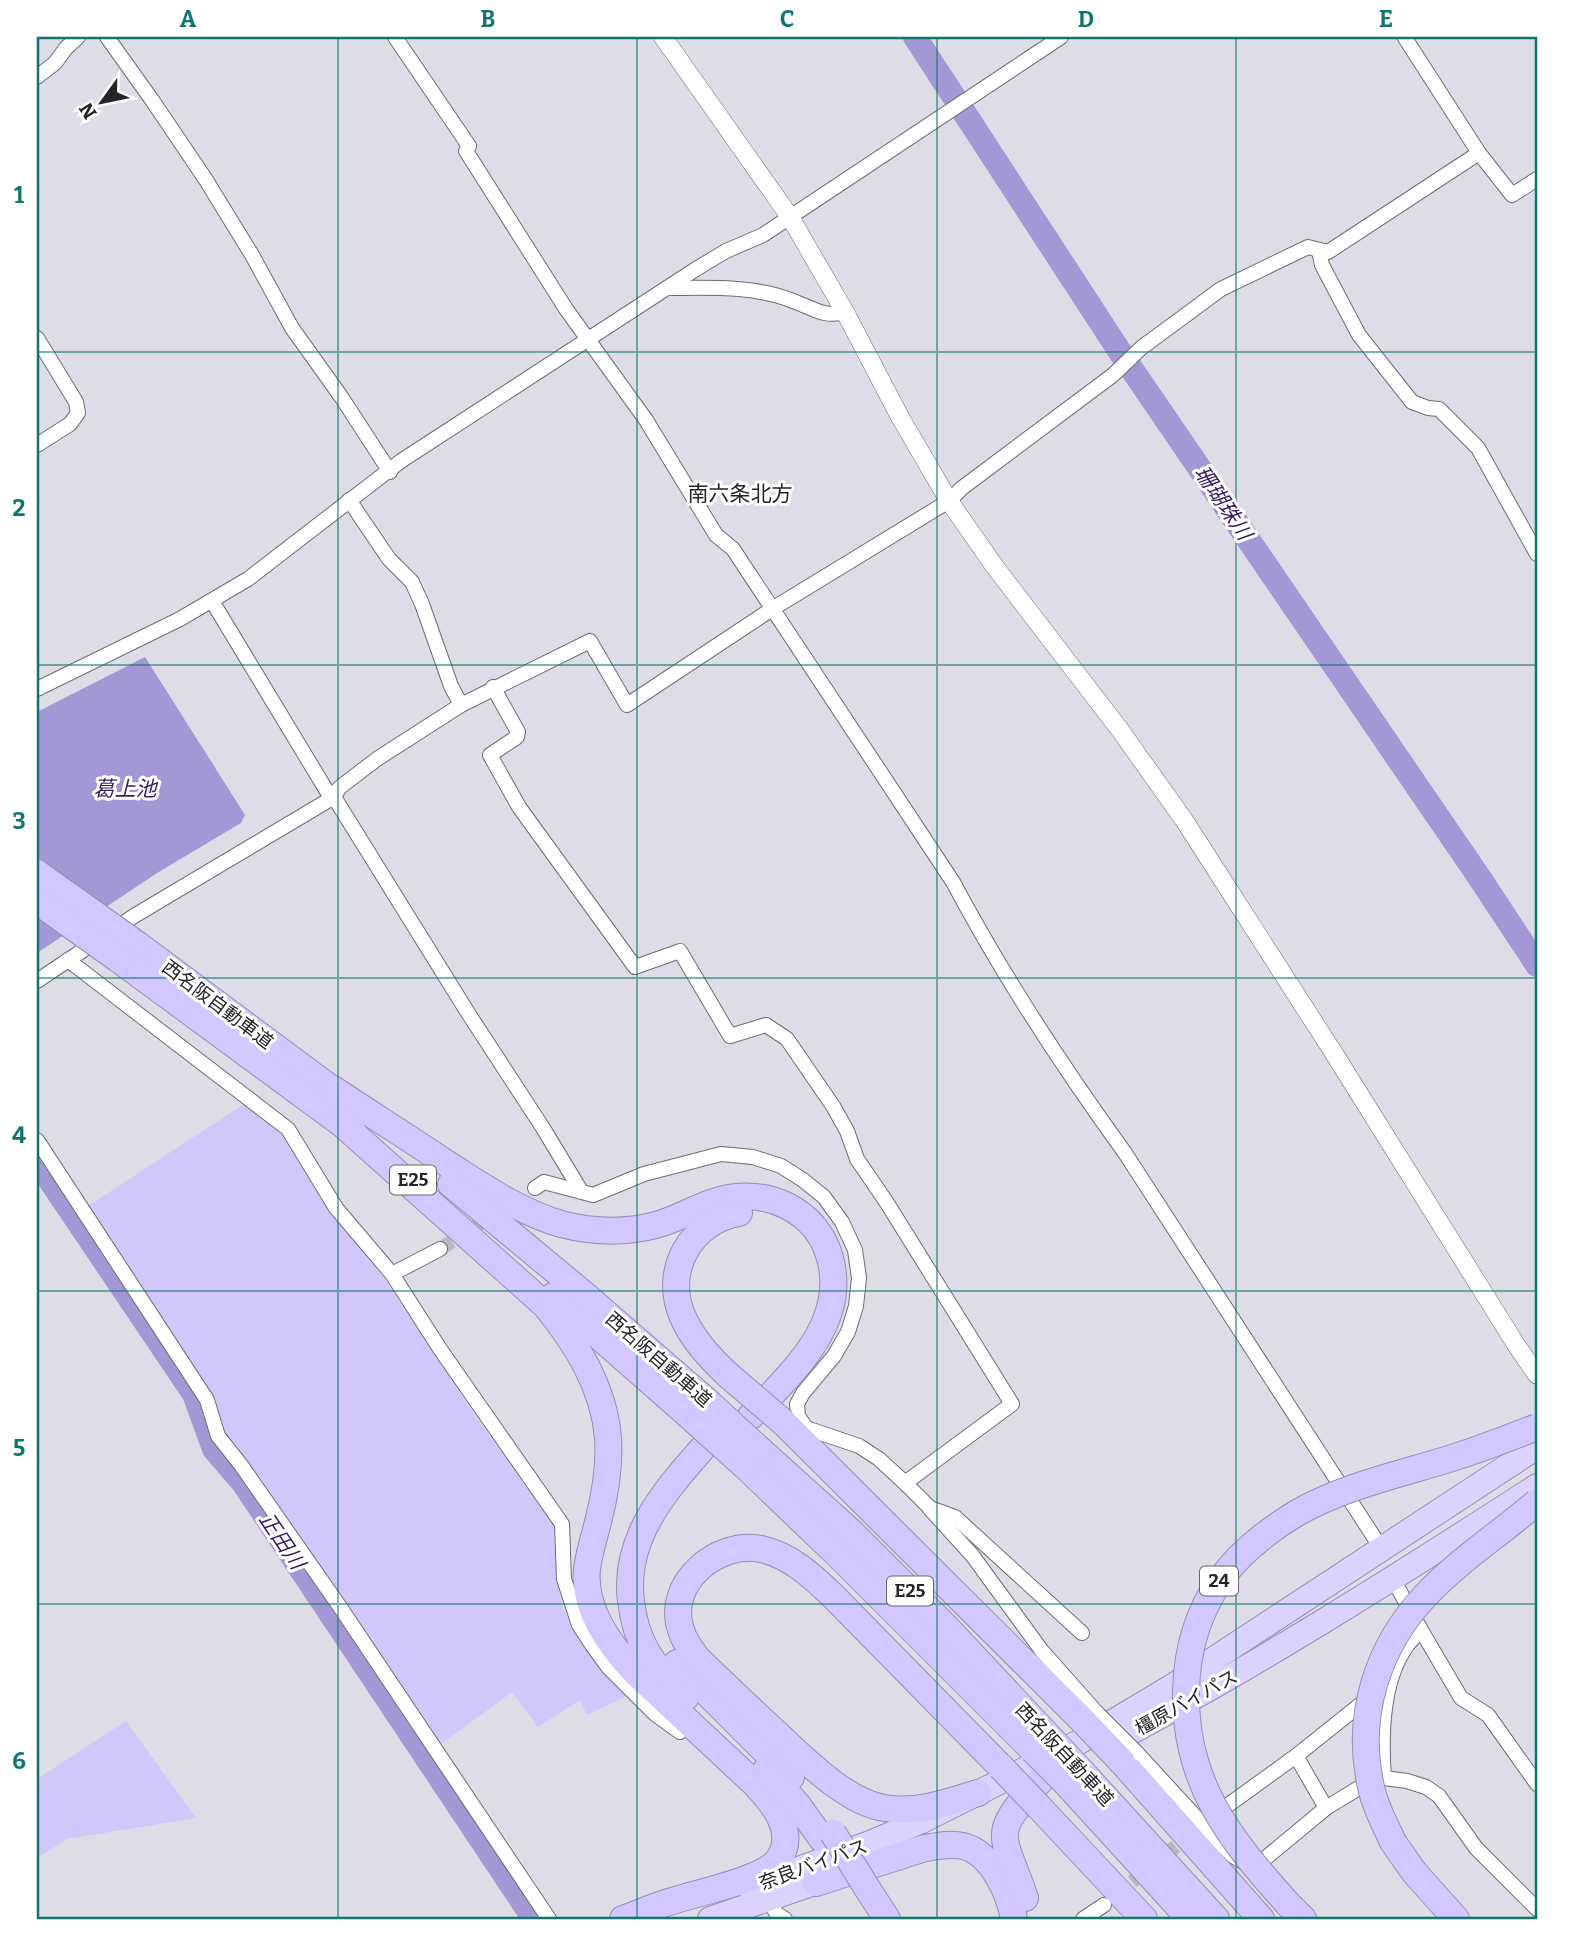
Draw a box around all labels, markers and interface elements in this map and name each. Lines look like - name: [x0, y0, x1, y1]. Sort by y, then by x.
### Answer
- text: A: [180, 5, 197, 33]
- text: B: [481, 5, 495, 33]
- text: C: [780, 5, 794, 33]
- text: D: [1078, 5, 1094, 33]
- text: E: [1379, 5, 1393, 33]
- north arrow: [66, 66, 136, 136]
- text: N: [74, 98, 102, 123]
- text: 1: [14, 181, 24, 209]
- water label: 珊瑚珠川: [1189, 461, 1258, 547]
- district label: 南六条北方: [688, 481, 793, 507]
- text: 2: [13, 494, 26, 522]
- water label: 葛上池: [94, 776, 158, 802]
- text: 3: [12, 807, 26, 835]
- street label: 西名阪自動車道: [158, 955, 278, 1054]
- text: 4: [12, 1121, 26, 1149]
- road number: E25: [390, 1166, 436, 1195]
- street label: 西名阪自動車道: [601, 1307, 716, 1412]
- text: 5: [13, 1434, 25, 1462]
- water label: 正田川: [254, 1508, 312, 1576]
- road number: 24: [1200, 1566, 1238, 1596]
- road number: E25: [887, 1576, 933, 1606]
- street label: 橿原バイパス: [1131, 1665, 1242, 1740]
- street label: 西名阪自動車道: [1011, 1698, 1118, 1811]
- text: 6: [12, 1747, 26, 1775]
- street label: 奈良バイパス: [756, 1834, 870, 1895]

